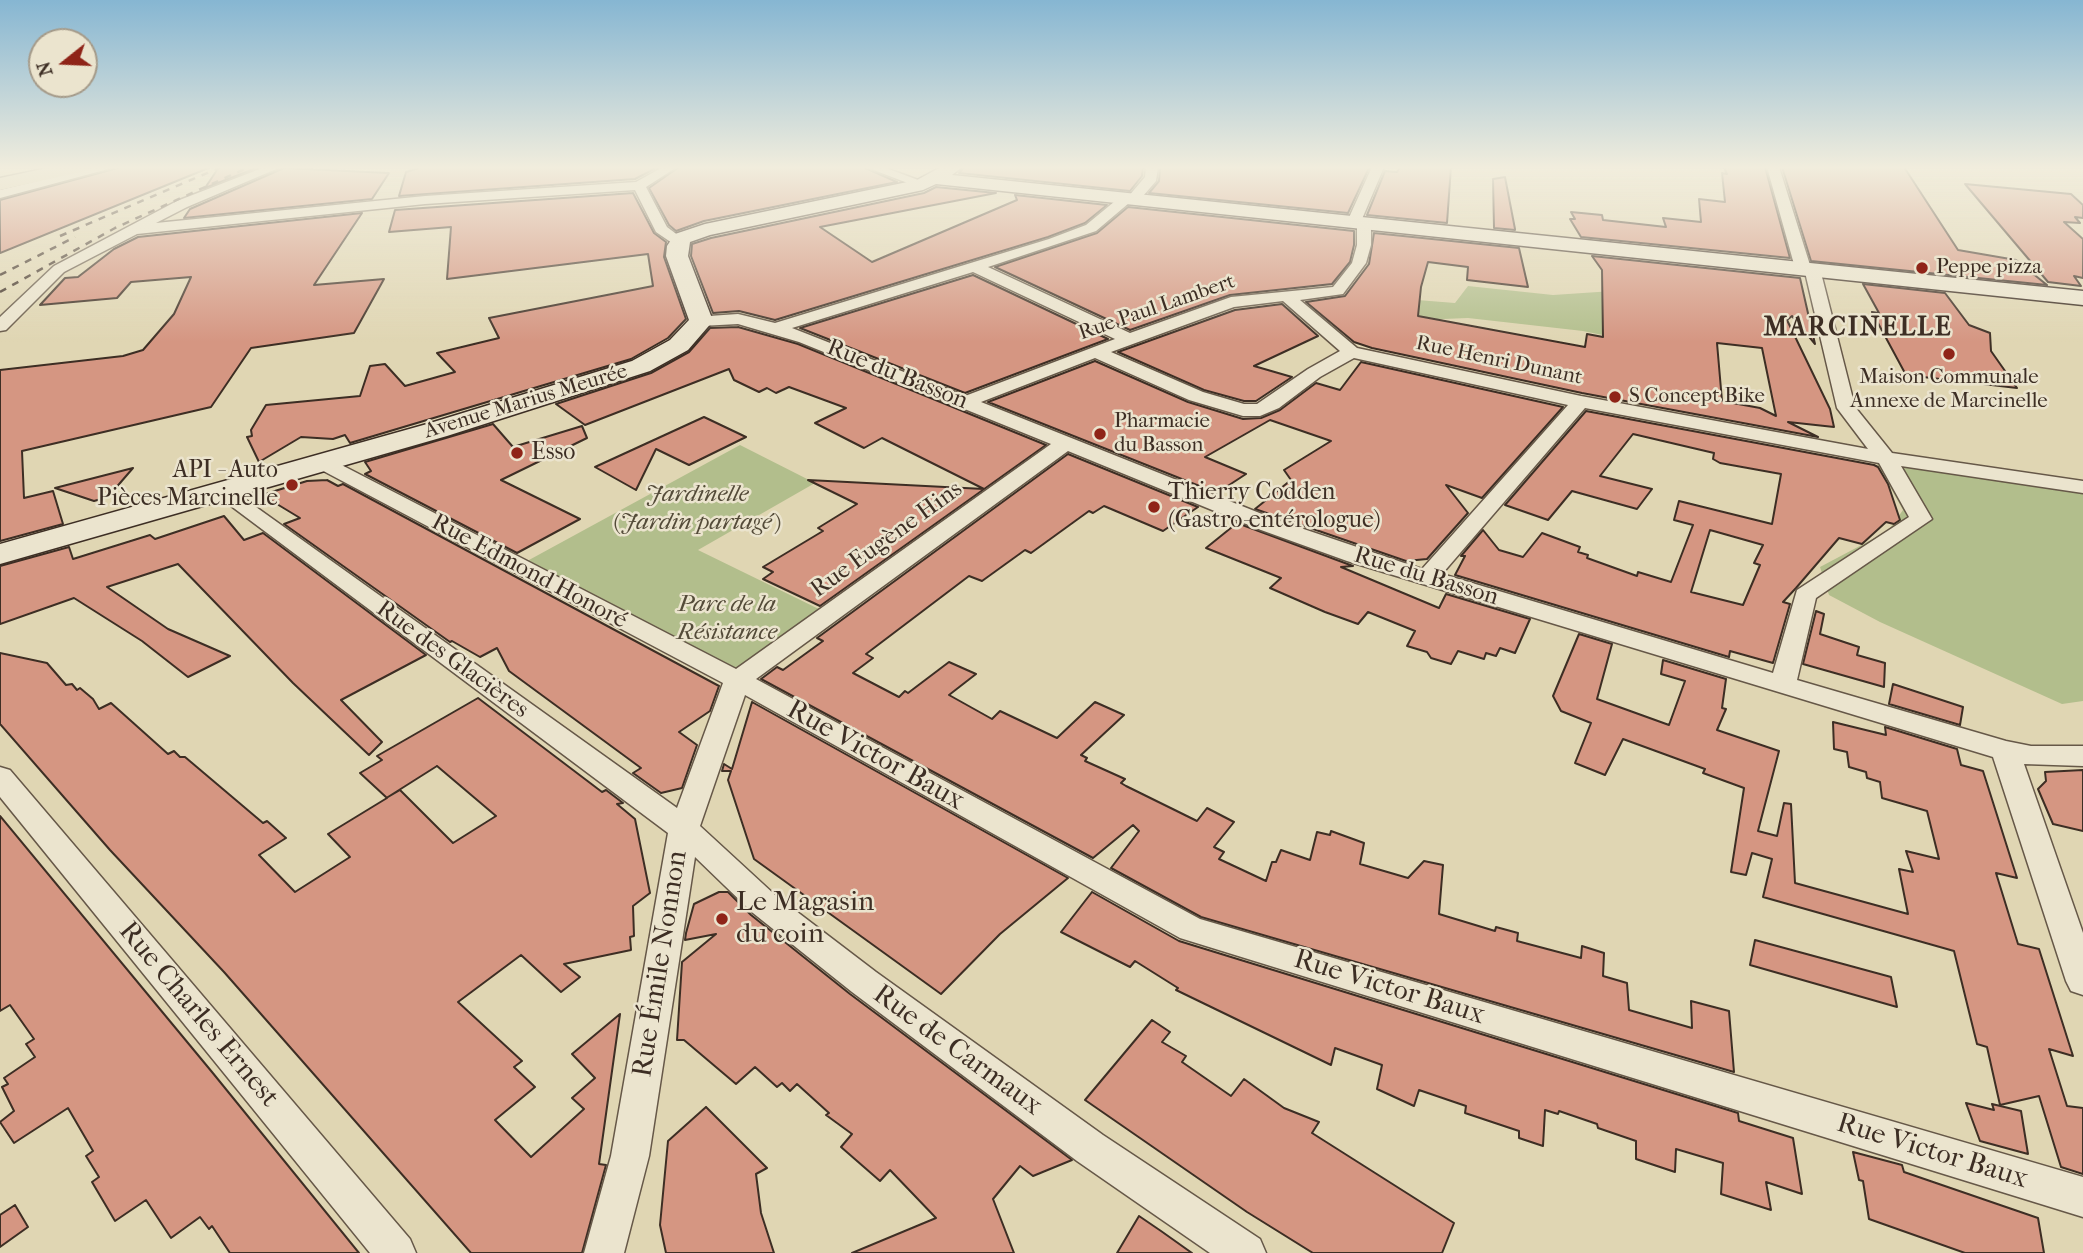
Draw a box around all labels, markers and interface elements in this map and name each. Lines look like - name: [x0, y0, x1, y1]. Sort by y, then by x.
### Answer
- north arrow: [28, 28, 98, 98]
- text: N: [32, 59, 58, 79]
- place label: Peppe pizza: [1936, 255, 2042, 281]
- marker: Peppe pizza: [1914, 260, 1930, 276]
- street label: Rue Paul Lambert: [1076, 269, 1238, 347]
- district label: MARCINELLE: [1765, 313, 1951, 345]
- street label: Rue Henri Dunant: [1413, 331, 1585, 391]
- street label: Rue du Basson: [822, 334, 972, 416]
- marker: Maison Communale Annexe de Marcinelle: [1941, 346, 1957, 362]
- street label: Avenue Marius Meurée: [421, 359, 631, 445]
- place label: Maison Communale Annexe de Marcinelle: [1850, 365, 2048, 415]
- place label: S Concept Bike: [1629, 384, 1765, 410]
- marker: S Concept Bike: [1607, 389, 1623, 405]
- place label: Pharmacie du Basson: [1114, 409, 1210, 459]
- marker: Pharmacie du Basson: [1092, 426, 1108, 442]
- place label: Esso: [531, 439, 576, 467]
- marker: Esso: [509, 445, 525, 461]
- place label: API - Auto Pièces Marcinelle: [97, 457, 278, 513]
- street label: Rue Eugène Hins: [806, 475, 968, 605]
- marker: API - Auto Pièces Marcinelle: [284, 477, 300, 493]
- place label: Thierry Codden (Gastro-entérologue): [1168, 479, 1381, 535]
- park label: Jardinelle (Jardin partagé): [613, 481, 781, 537]
- marker: Thierry Codden (Gastro-entérologue): [1146, 499, 1162, 515]
- street label: Rue Edmond Honoré: [426, 508, 632, 636]
- street label: Rue du Basson: [1350, 541, 1502, 613]
- park label: Parc de la Résistance: [677, 591, 777, 647]
- street label: Rue des Glacières: [370, 595, 534, 725]
- street label: Rue Victor Baux: [781, 693, 969, 819]
- street label: Rue Émile Nonnon: [627, 848, 695, 1080]
- place label: Le Magasin du coin: [736, 886, 874, 952]
- marker: Le Magasin du coin: [714, 911, 730, 927]
- street label: Rue Charles Ernest: [111, 915, 285, 1115]
- street label: Rue Victor Baux: [1290, 943, 1488, 1033]
- street label: Rue de Carmaux: [866, 978, 1048, 1124]
- street label: Rue Victor Baux: [1833, 1107, 2031, 1197]

